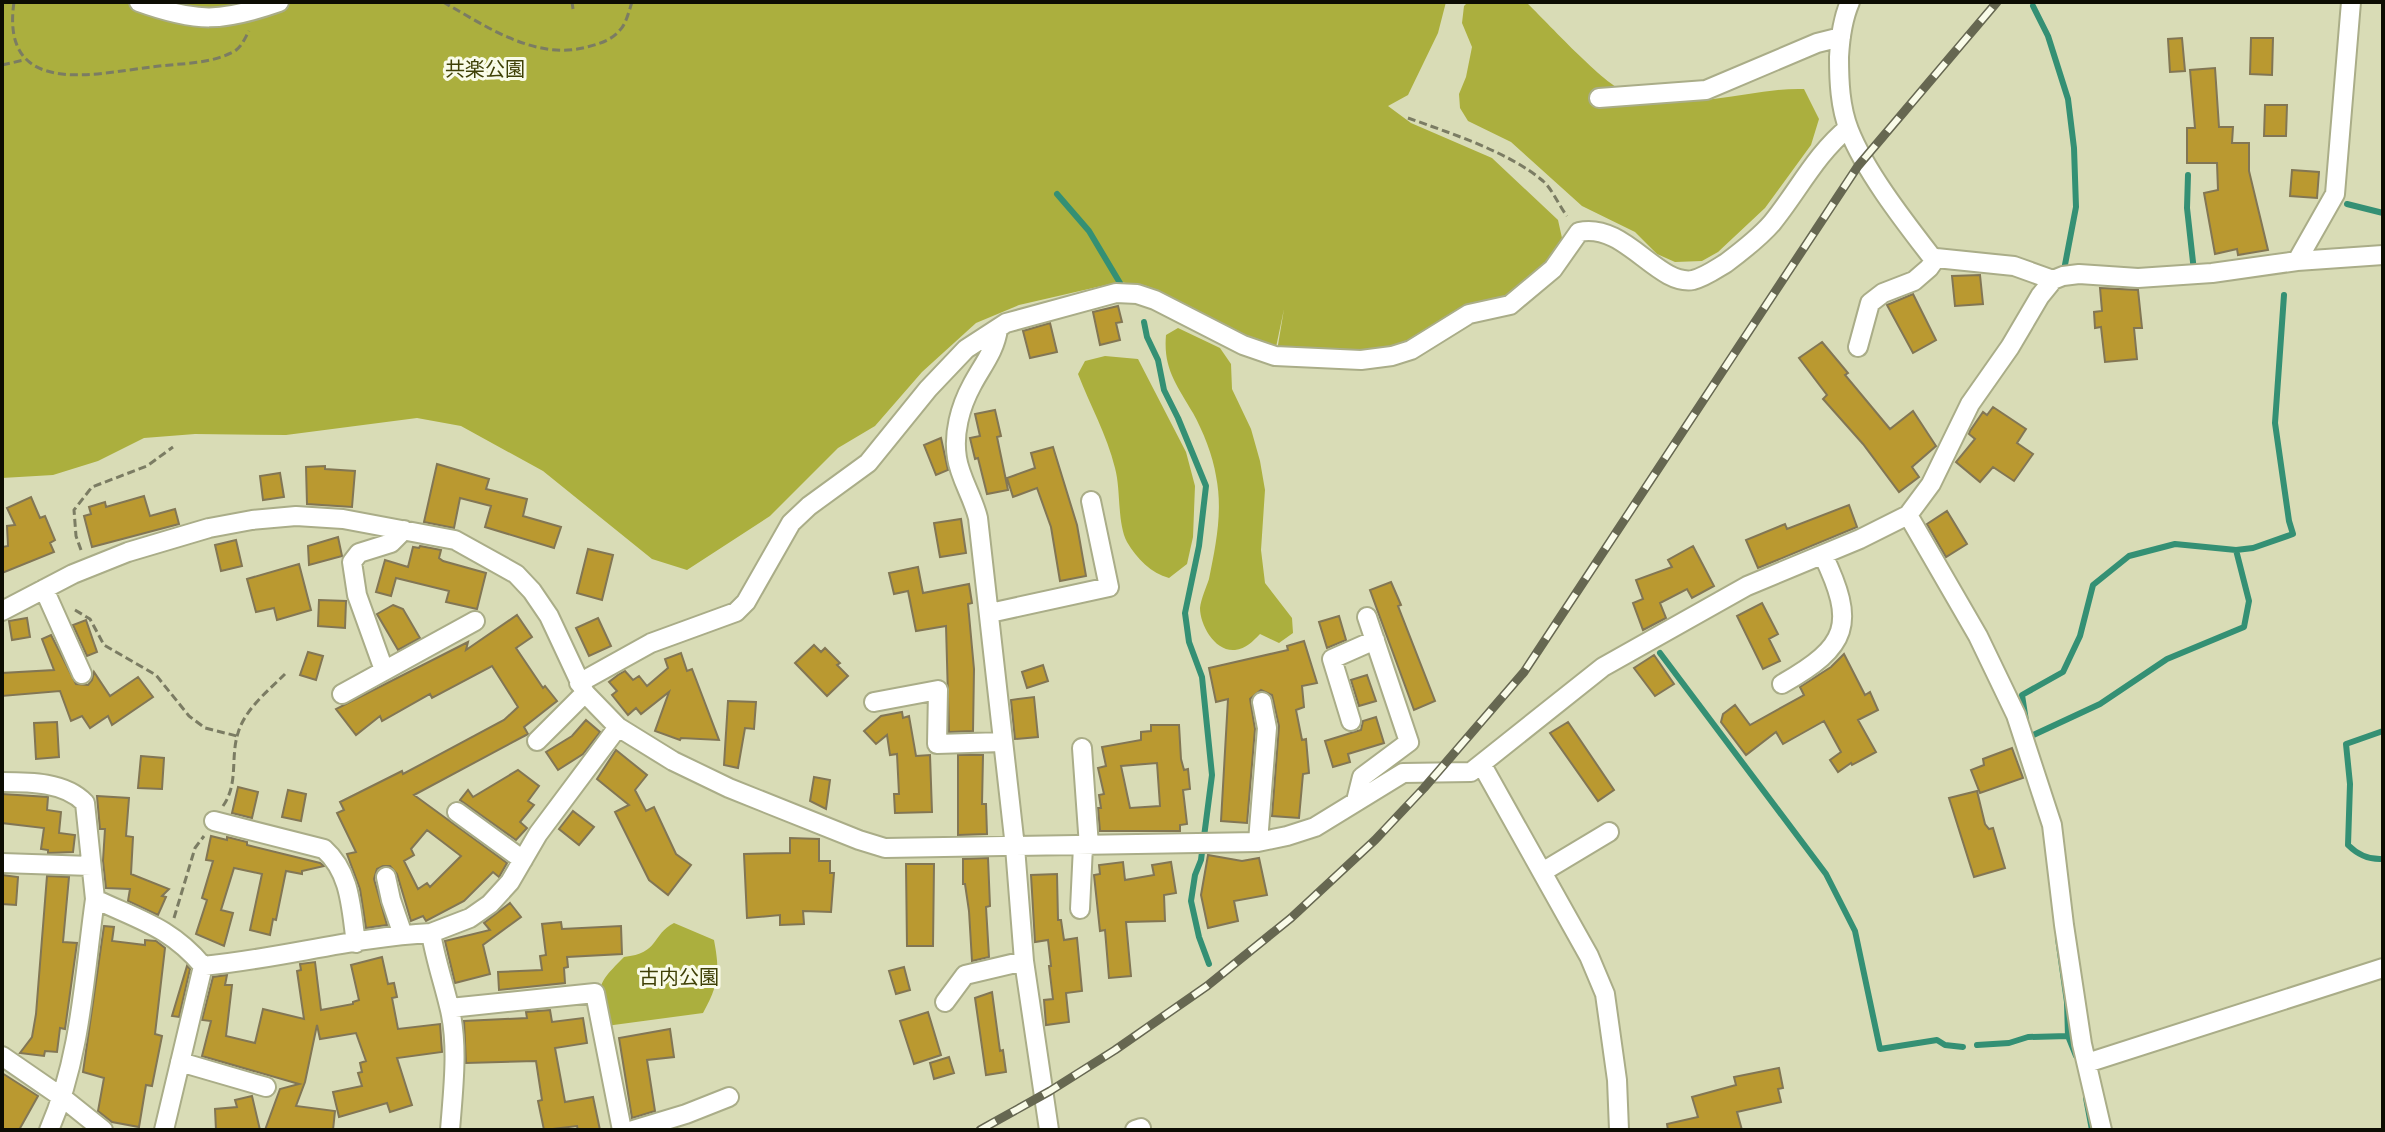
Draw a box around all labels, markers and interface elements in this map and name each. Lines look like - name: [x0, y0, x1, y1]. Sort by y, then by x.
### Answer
- park label: 共楽公園: [445, 55, 525, 82]
- park label: 古内公園: [639, 963, 719, 990]

